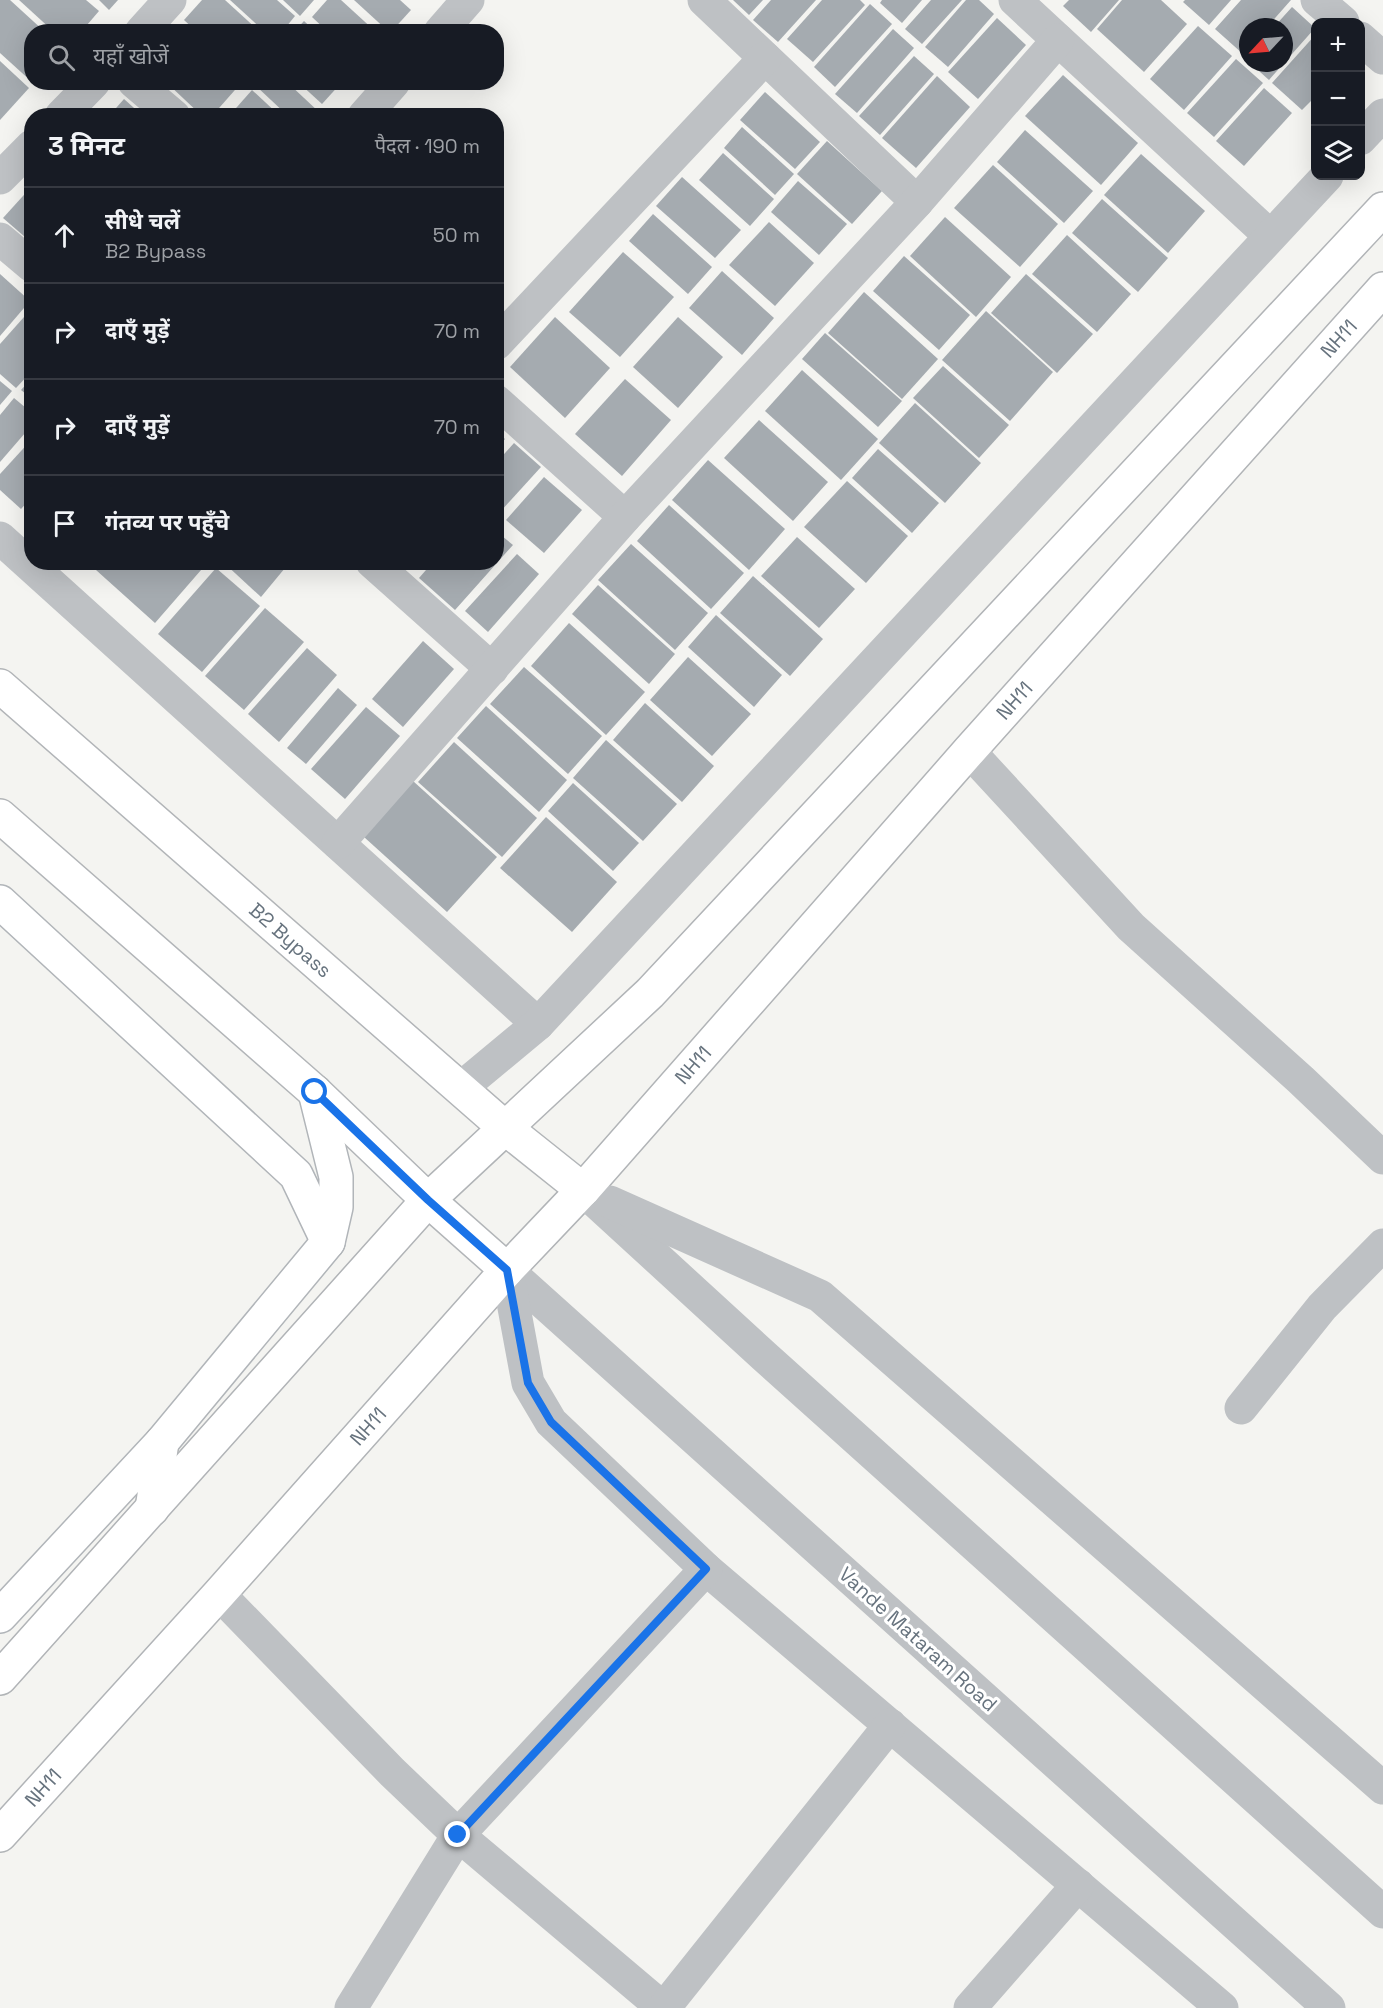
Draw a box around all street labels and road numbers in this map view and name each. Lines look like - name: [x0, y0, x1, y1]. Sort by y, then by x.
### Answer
- street label: NH11: [1315, 314, 1363, 363]
- street label: NH11: [990, 676, 1038, 725]
- street label: B2 Bypass: [244, 897, 337, 983]
- street label: NH11: [669, 1040, 717, 1090]
- street label: NH11: [344, 1402, 392, 1451]
- street label: Vande Mataram Road: [833, 1561, 1003, 1717]
- street label: NH11: [19, 1763, 67, 1812]

